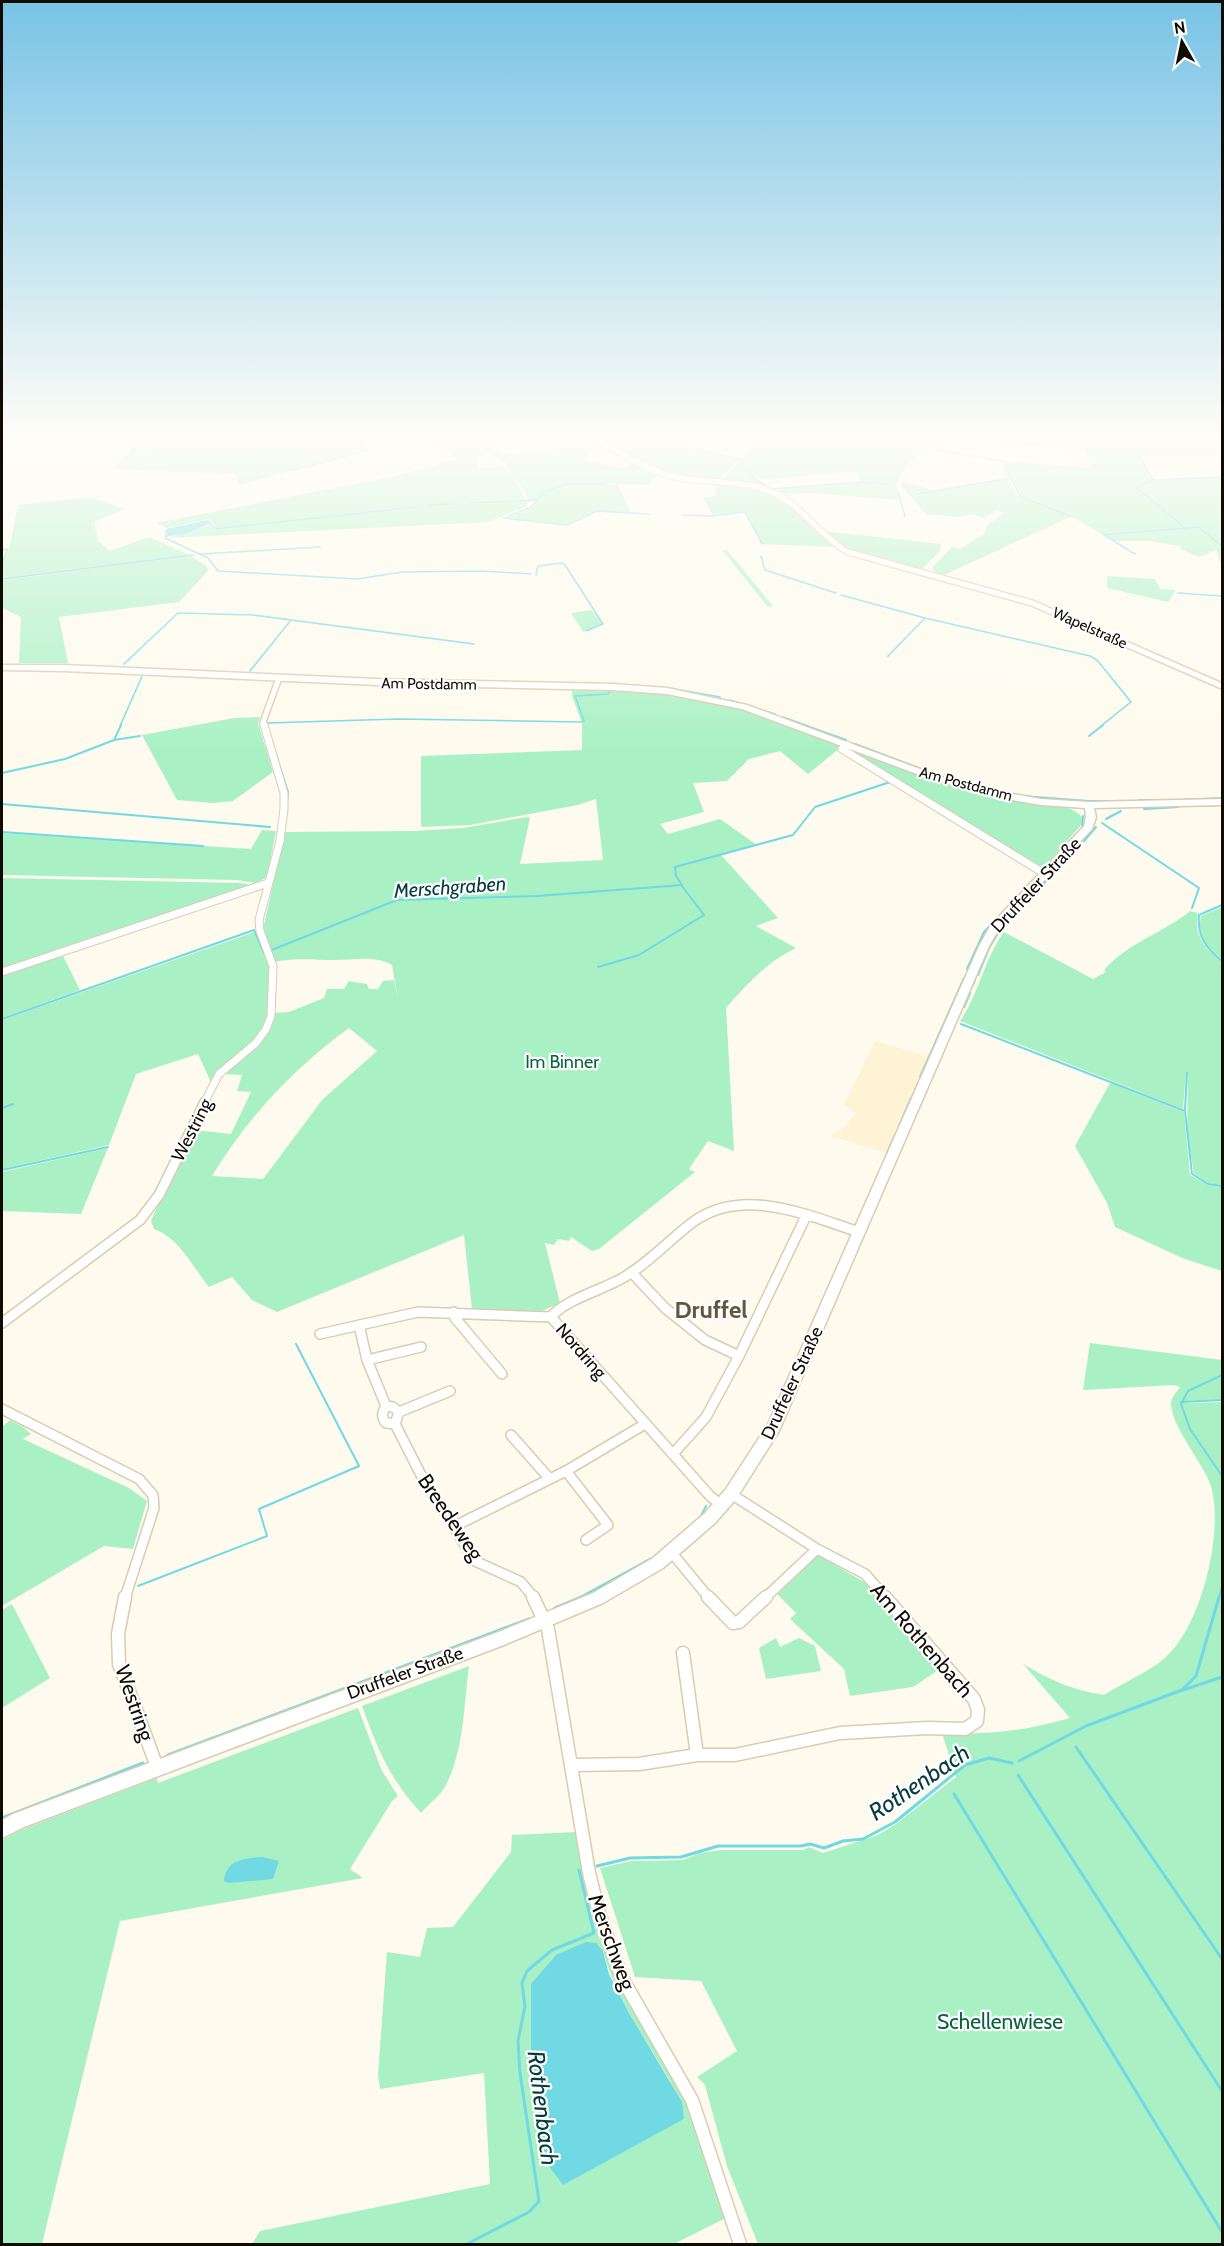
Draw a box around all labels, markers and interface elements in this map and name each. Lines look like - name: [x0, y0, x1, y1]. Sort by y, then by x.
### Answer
- north arrow: [1152, 12, 1212, 72]
- text: N: [1173, 17, 1187, 38]
- street label: Wapelstraße: [1050, 604, 1130, 653]
- street label: Am Postdamm: [381, 674, 477, 694]
- street label: Am Postdamm: [918, 763, 1014, 805]
- street label: Druffeler Straße: [986, 833, 1086, 937]
- water label: Merschgraben: [392, 871, 507, 903]
- park label: Im Binner: [525, 1051, 599, 1073]
- street label: Westring: [167, 1094, 218, 1165]
- district label: Druffel: [674, 1295, 748, 1324]
- street label: Nordring: [551, 1319, 612, 1384]
- street label: Druffeler Straße: [756, 1323, 828, 1443]
- street label: Breedeweg: [413, 1469, 489, 1565]
- street label: Am Rothenbach: [866, 1578, 978, 1702]
- street label: Druffeler Straße: [344, 1642, 466, 1704]
- street label: Westring: [110, 1662, 160, 1745]
- water label: Rothenbach: [863, 1738, 975, 1826]
- street label: Merschweg: [583, 1891, 641, 1994]
- park label: Schellenwiese: [937, 2009, 1063, 2034]
- water label: Rothenbach: [522, 2049, 564, 2167]

